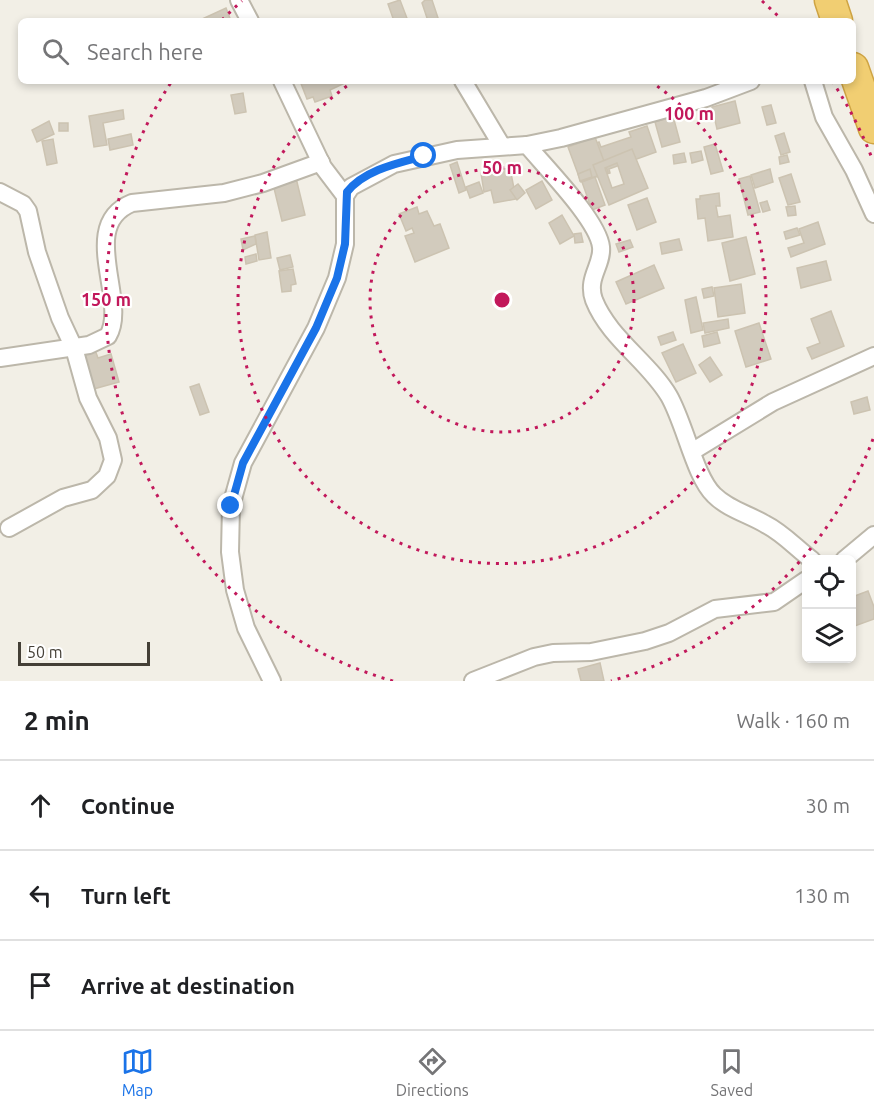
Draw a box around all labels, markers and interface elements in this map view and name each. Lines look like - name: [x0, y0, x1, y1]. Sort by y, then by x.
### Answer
- search box: [18, 18, 856, 84]
- icon: search: [39, 35, 72, 68]
- text: Search here: [87, 39, 203, 64]
- text: 100 m: [664, 103, 714, 123]
- route start: [410, 142, 436, 168]
- text: 50 m: [482, 157, 522, 177]
- text: 150 m: [81, 289, 131, 309]
- centre of rings: [492, 290, 512, 310]
- route end: [217, 492, 243, 518]
- map controls: [802, 555, 856, 663]
- button: locate: [802, 555, 856, 609]
- button: layers: [802, 609, 856, 663]
- scale bar: [18, 639, 150, 666]
- text: 50 m: [27, 643, 63, 661]
- text: 2 min: [24, 706, 90, 735]
- text: Walk · 160 m: [737, 709, 850, 732]
- icon: ahead: [24, 789, 57, 822]
- text: Continue: [81, 793, 175, 818]
- text: 30 m: [806, 794, 850, 817]
- icon: left: [24, 879, 57, 912]
- text: Turn left: [81, 883, 171, 908]
- text: 130 m: [794, 884, 850, 907]
- icon: arrive: [24, 969, 57, 1002]
- text: Arrive at destination: [81, 973, 295, 998]
- tab: Map: [121, 1045, 154, 1099]
- tab: Directions: [396, 1045, 469, 1099]
- tab: Saved: [711, 1045, 753, 1099]

